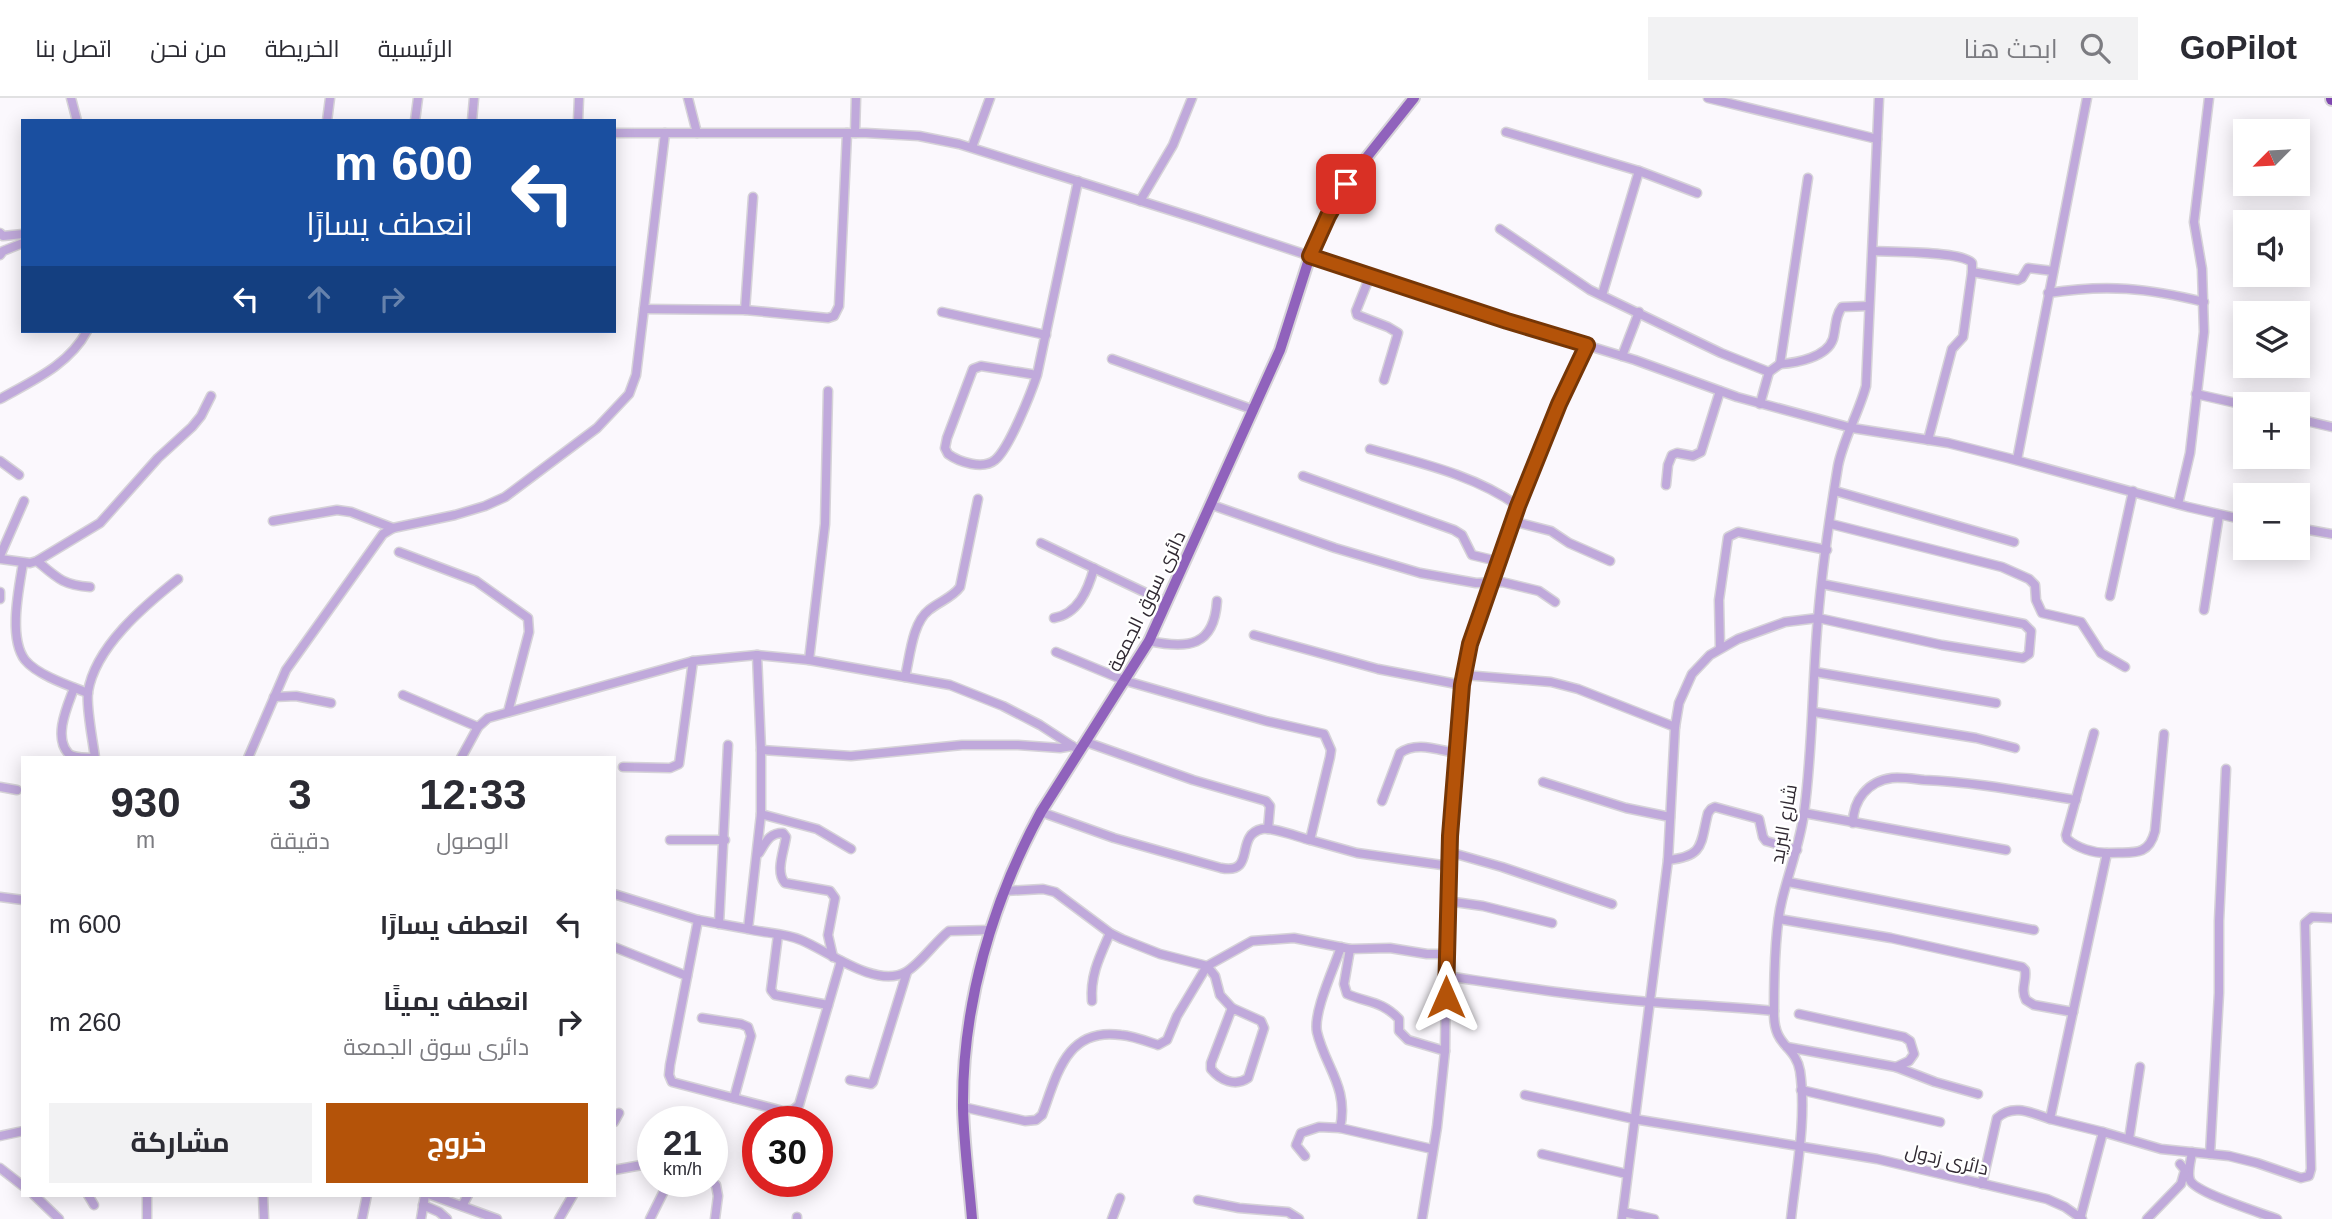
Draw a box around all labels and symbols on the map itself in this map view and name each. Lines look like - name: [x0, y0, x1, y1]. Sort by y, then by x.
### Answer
- north arrow: [2233, 119, 2310, 196]
- pin: [1316, 154, 1376, 214]
- street label: دائرى سوق الجمعة: [1103, 528, 1191, 676]
- street label: شارع البريد: [1766, 783, 1804, 866]
- position arrow: [1409, 960, 1483, 1034]
- speed limit sign: 30: [742, 1106, 833, 1197]
- street label: دائرى زدول: [1903, 1140, 1990, 1180]

